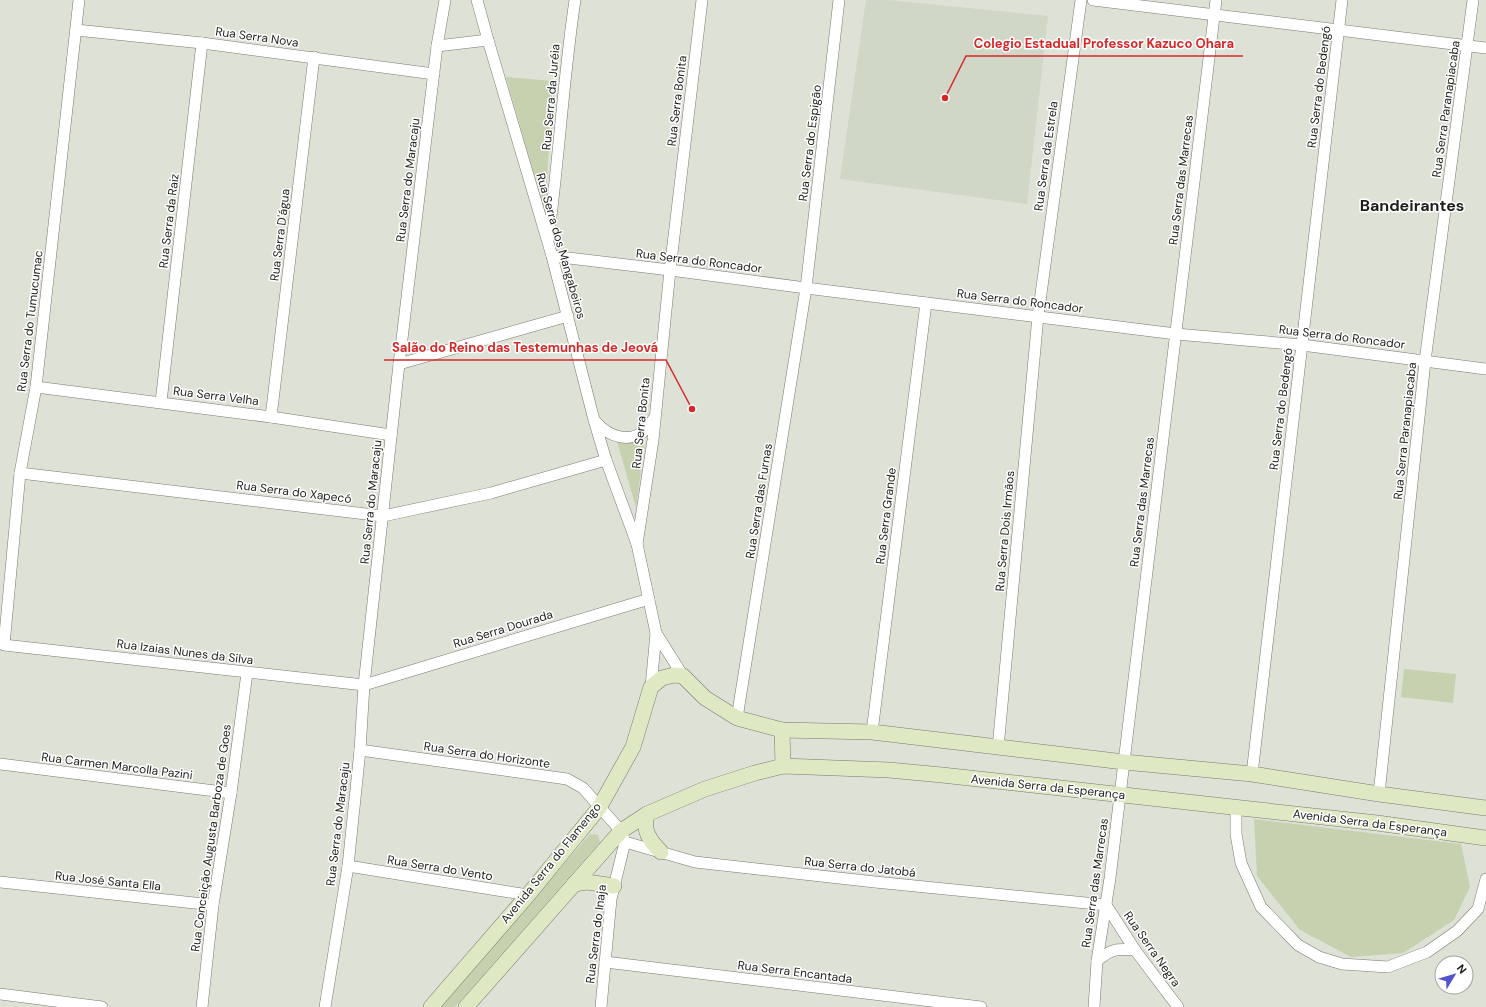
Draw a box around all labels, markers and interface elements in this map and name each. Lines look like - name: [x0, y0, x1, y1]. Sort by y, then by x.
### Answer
- street label: Rua Serra Nova: [214, 23, 300, 51]
- street label: Rua Serra do Bedengó: [1304, 25, 1334, 149]
- callout: Colegio Estadual Professor Kazuco Ohara: [966, 31, 1243, 56]
- text: Colegio Estadual Professor Kazuco Ohara: [974, 35, 1234, 52]
- street label: Rua Serra Paranapiacaba: [1428, 40, 1464, 178]
- street label: Rua Serra da Juréia: [538, 43, 564, 151]
- street label: Rua Serra Bonita: [663, 55, 691, 147]
- street label: Rua Serra do Espigão: [795, 84, 825, 202]
- street label: Rua Serra da Estrela: [1030, 100, 1062, 212]
- street label: Rua Serra das Marrecas: [1165, 114, 1197, 246]
- street label: Rua Serra do Maracaju: [392, 117, 424, 243]
- street label: Rua Serra dos Mangabeiros: [532, 171, 590, 321]
- street label: Rua Serra da Raiz: [155, 173, 183, 269]
- street label: Rua Serra D'água: [266, 188, 294, 282]
- district label: Bandeirantes: [1360, 195, 1464, 216]
- street label: Rua Serra do Roncador: [635, 245, 764, 277]
- street label: Rua Serra do Tumucumac: [13, 249, 47, 393]
- street label: Rua Serra do Roncador: [956, 285, 1085, 317]
- street label: Rua Serra do Roncador: [1278, 321, 1407, 353]
- callout: Salão do Reino das Testemunhas de Jeová: [384, 335, 666, 360]
- text: Salão do Reino das Testemunhas de Jeová: [392, 339, 658, 356]
- street label: Rua Serra do Bedengó: [1266, 347, 1296, 471]
- street label: Rua Serra Paranapiacaba: [1390, 362, 1420, 500]
- street label: Rua Serra Bonita: [628, 377, 654, 469]
- street label: Rua Serra Velha: [172, 383, 260, 409]
- street label: Rua Serra das Marrecas: [1126, 436, 1158, 568]
- street label: Rua Serra do Maracaju: [357, 439, 385, 565]
- street label: Rua Serra das Furnas: [742, 442, 776, 560]
- street label: Rua Serra Grande: [872, 467, 900, 565]
- street label: Rua Serra Dois Irmãos: [992, 470, 1018, 592]
- street label: Rua Serra do Xapecó: [236, 477, 352, 507]
- street label: Rua Serra Dourada: [451, 606, 555, 652]
- street label: Rua Izaias Nunes da Silva: [116, 636, 254, 668]
- street label: Rua Conceição Augusta Barboza de Goes: [187, 723, 235, 953]
- street label: Rua Serra do Horizonte: [423, 738, 551, 772]
- street label: Rua Carmen Marcolla Pazini: [41, 749, 194, 783]
- street label: Rua Serra do Maracaju: [322, 761, 354, 887]
- street label: Avenida Serra da Esperança: [970, 771, 1126, 803]
- street label: Avenida Serra do Flamengo: [497, 799, 605, 927]
- street label: Avenida Serra da Esperança: [1292, 806, 1448, 840]
- street label: Rua Serra das Marrecas: [1078, 817, 1112, 949]
- street label: Rua Serra do Vento: [386, 852, 494, 884]
- street label: Rua Serra do Jatobá: [803, 853, 917, 881]
- street label: Rua José Santa Ella: [54, 867, 162, 895]
- street label: Rua Serra do Inaja: [582, 884, 610, 984]
- street label: Rua Serra Negra: [1120, 908, 1184, 990]
- north arrow: [1434, 955, 1474, 995]
- street label: Rua Serra Encantada: [737, 957, 853, 987]
- text: N: [1454, 961, 1470, 976]

